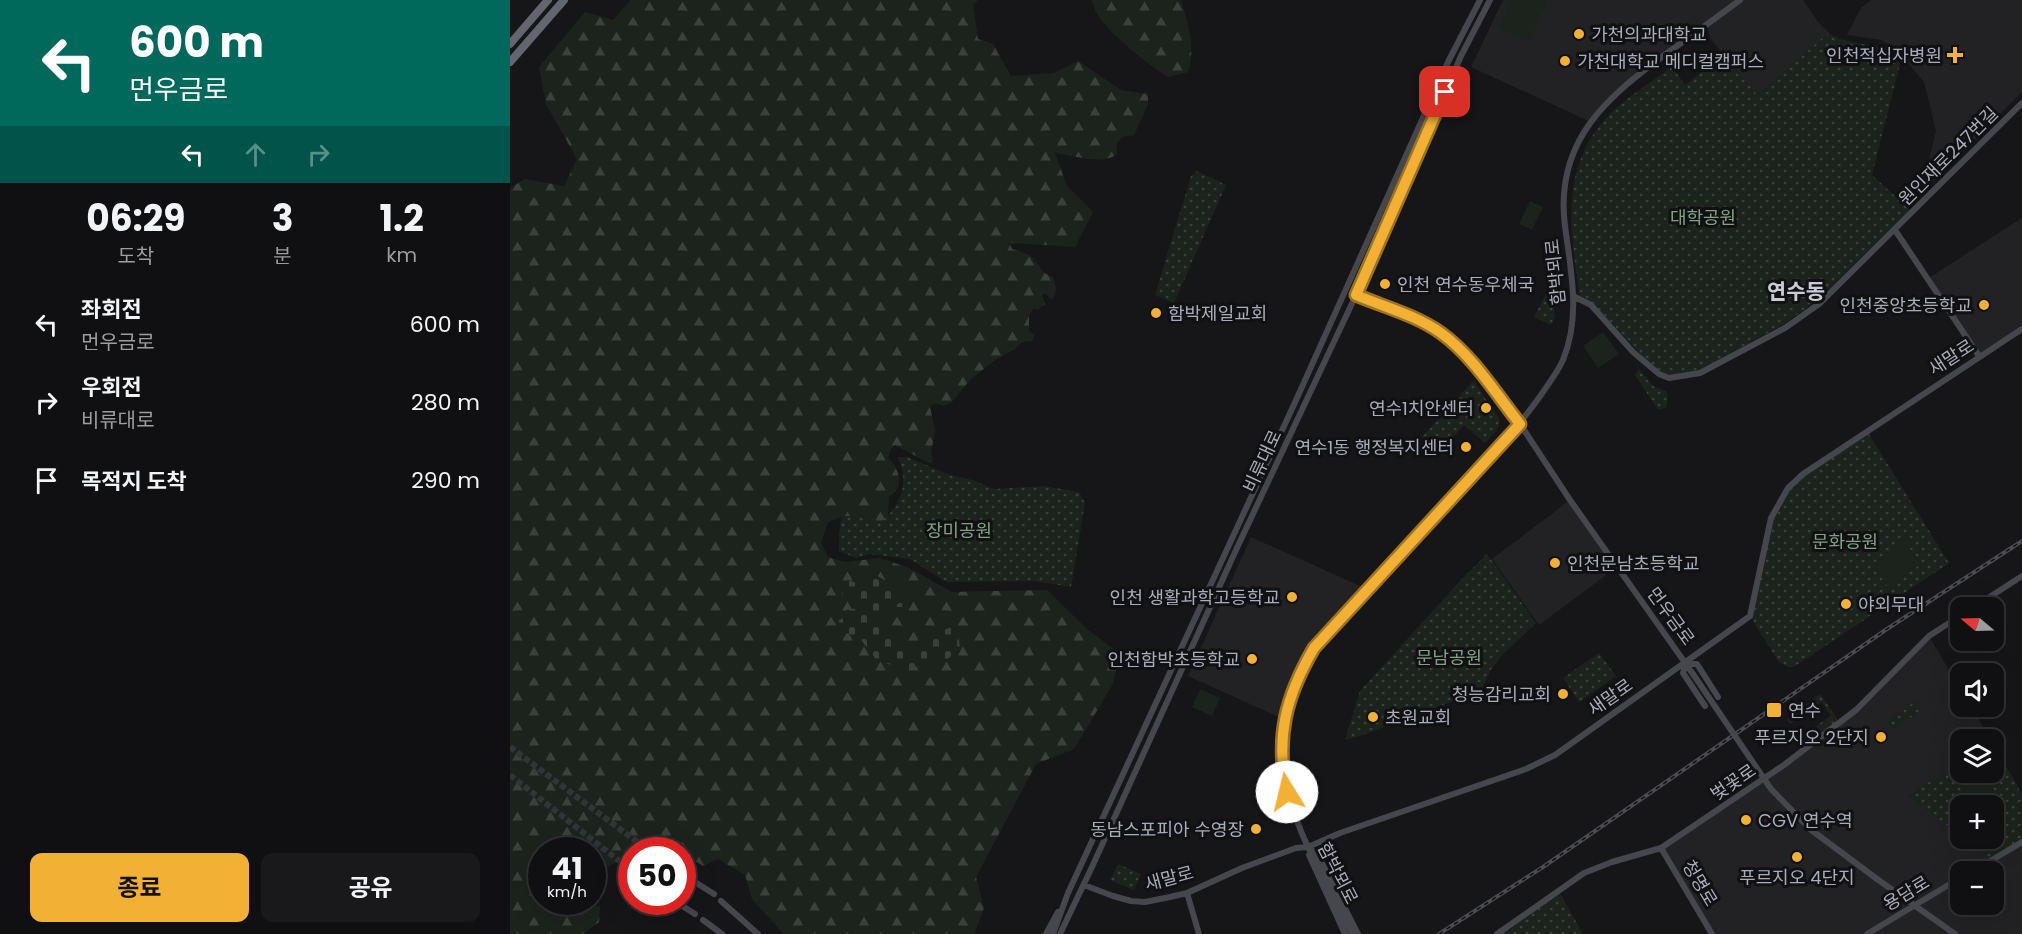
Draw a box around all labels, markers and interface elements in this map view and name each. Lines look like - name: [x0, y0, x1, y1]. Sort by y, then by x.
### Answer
- text: 600 m: [129, 13, 264, 72]
- place label: 가천의과대학교: [1591, 22, 1707, 47]
- icon: left: [30, 24, 108, 102]
- marker: 가천의과대학교: [1572, 27, 1586, 41]
- place label: 인천적십자병원: [1826, 43, 1942, 68]
- marker: 인천적십자병원: [1946, 46, 1964, 64]
- place label: 가천대학교 메디컬캠퍼스: [1577, 49, 1764, 74]
- marker: 가천대학교 메디컬캠퍼스: [1558, 54, 1572, 68]
- pin: [1419, 66, 1470, 117]
- text: 먼우금로: [129, 71, 228, 108]
- icon: arrive: [1428, 75, 1461, 108]
- street label: 원인재로247번길: [1893, 101, 2003, 211]
- icon: left: [176, 138, 209, 171]
- icon: ahead: [239, 138, 272, 171]
- icon: right: [302, 138, 335, 171]
- text: 06:29: [86, 193, 185, 244]
- text: 3: [272, 193, 293, 244]
- text: 1.2: [380, 193, 424, 244]
- park label: 대학공원: [1670, 205, 1736, 230]
- street label: 함박뫼로: [1539, 238, 1571, 306]
- text: km: [386, 241, 417, 269]
- text: 도착: [117, 242, 154, 270]
- text: 분: [273, 242, 292, 270]
- place label: 인천 연수동우체국: [1397, 272, 1534, 297]
- marker: 인천 연수동우체국: [1378, 277, 1392, 291]
- district label: 연수동: [1767, 277, 1825, 306]
- place label: 인천중앙초등학교: [1840, 293, 1972, 318]
- text: 좌회전: [81, 294, 142, 325]
- marker: 인천중앙초등학교: [1977, 298, 1991, 312]
- place label: 함박제일교회: [1168, 301, 1267, 326]
- marker: 함박제일교회: [1149, 306, 1163, 320]
- icon: left: [30, 308, 63, 341]
- text: 600 m: [410, 309, 480, 340]
- text: 먼우금로: [81, 328, 155, 356]
- street label: 새말로: [1923, 333, 1979, 381]
- text: 우회전: [81, 372, 142, 403]
- icon: right: [30, 386, 63, 419]
- text: 280 m: [411, 387, 480, 418]
- place label: 연수1치안센터: [1369, 396, 1474, 421]
- marker: 연수1치안센터: [1479, 401, 1493, 415]
- text: 비류대로: [81, 406, 155, 434]
- street label: 비류대로: [1237, 426, 1287, 496]
- place label: 연수1동 행정복지센터: [1294, 435, 1454, 460]
- marker: 연수1동 행정복지센터: [1459, 440, 1473, 454]
- icon: arrive: [30, 464, 63, 497]
- text: 290 m: [411, 465, 480, 496]
- text: 목적지 도착: [81, 466, 187, 497]
- park label: 장미공원: [926, 518, 992, 543]
- park label: 문화공원: [1812, 529, 1878, 554]
- place label: 인천문남초등학교: [1567, 551, 1699, 576]
- marker: 인천문남초등학교: [1548, 556, 1562, 570]
- street label: 먼우금로: [1641, 582, 1701, 650]
- place label: 인천 생활과학고등학교: [1110, 585, 1280, 610]
- marker: 인천 생활과학고등학교: [1285, 590, 1299, 604]
- place label: 야외무대: [1858, 592, 1924, 617]
- marker: 야외무대: [1839, 597, 1853, 611]
- north arrow: [1950, 597, 2004, 651]
- map controls: [1950, 597, 2004, 915]
- park label: 문남공원: [1416, 645, 1482, 670]
- place label: 인천함박초등학교: [1108, 647, 1240, 672]
- marker: 인천함박초등학교: [1245, 652, 1259, 666]
- button: sound: [1950, 663, 2004, 717]
- street label: 새말로: [1582, 673, 1638, 721]
- place label: 청능감리교회: [1452, 682, 1551, 707]
- marker: 청능감리교회: [1556, 687, 1570, 701]
- place label: 연수: [1788, 698, 1821, 723]
- marker: 연수: [1765, 701, 1783, 719]
- place label: 초원교회: [1385, 705, 1451, 730]
- marker: 초원교회: [1366, 710, 1380, 724]
- place label: 푸르지오 2단지: [1754, 725, 1869, 750]
- button: layers: [1950, 729, 2004, 783]
- marker: 푸르지오 2단지: [1874, 730, 1888, 744]
- street label: 벚꽃로: [1705, 758, 1761, 806]
- position arrow: [1255, 760, 1319, 824]
- button: +: [1950, 795, 2004, 849]
- place label: CGV 연수역: [1758, 808, 1853, 833]
- marker: CGV 연수역: [1739, 813, 1753, 827]
- place label: 동남스포피아 수영장: [1090, 817, 1244, 842]
- marker: 동남스포피아 수영장: [1249, 822, 1263, 836]
- speed limit sign: 50: [618, 837, 696, 915]
- street label: 함박뫼로: [1312, 838, 1364, 908]
- text: 41: [551, 847, 583, 890]
- marker: 푸르지오 4단지: [1790, 850, 1804, 864]
- button: 종료: [30, 853, 249, 922]
- button: 공유: [261, 853, 480, 922]
- street label: 청명로: [1676, 855, 1724, 911]
- street label: 새말로: [1142, 859, 1196, 897]
- button: −: [1950, 861, 2004, 915]
- place label: 푸르지오 4단지: [1739, 865, 1855, 890]
- street label: 용담로: [1878, 869, 1934, 917]
- text: km/h: [547, 881, 587, 902]

